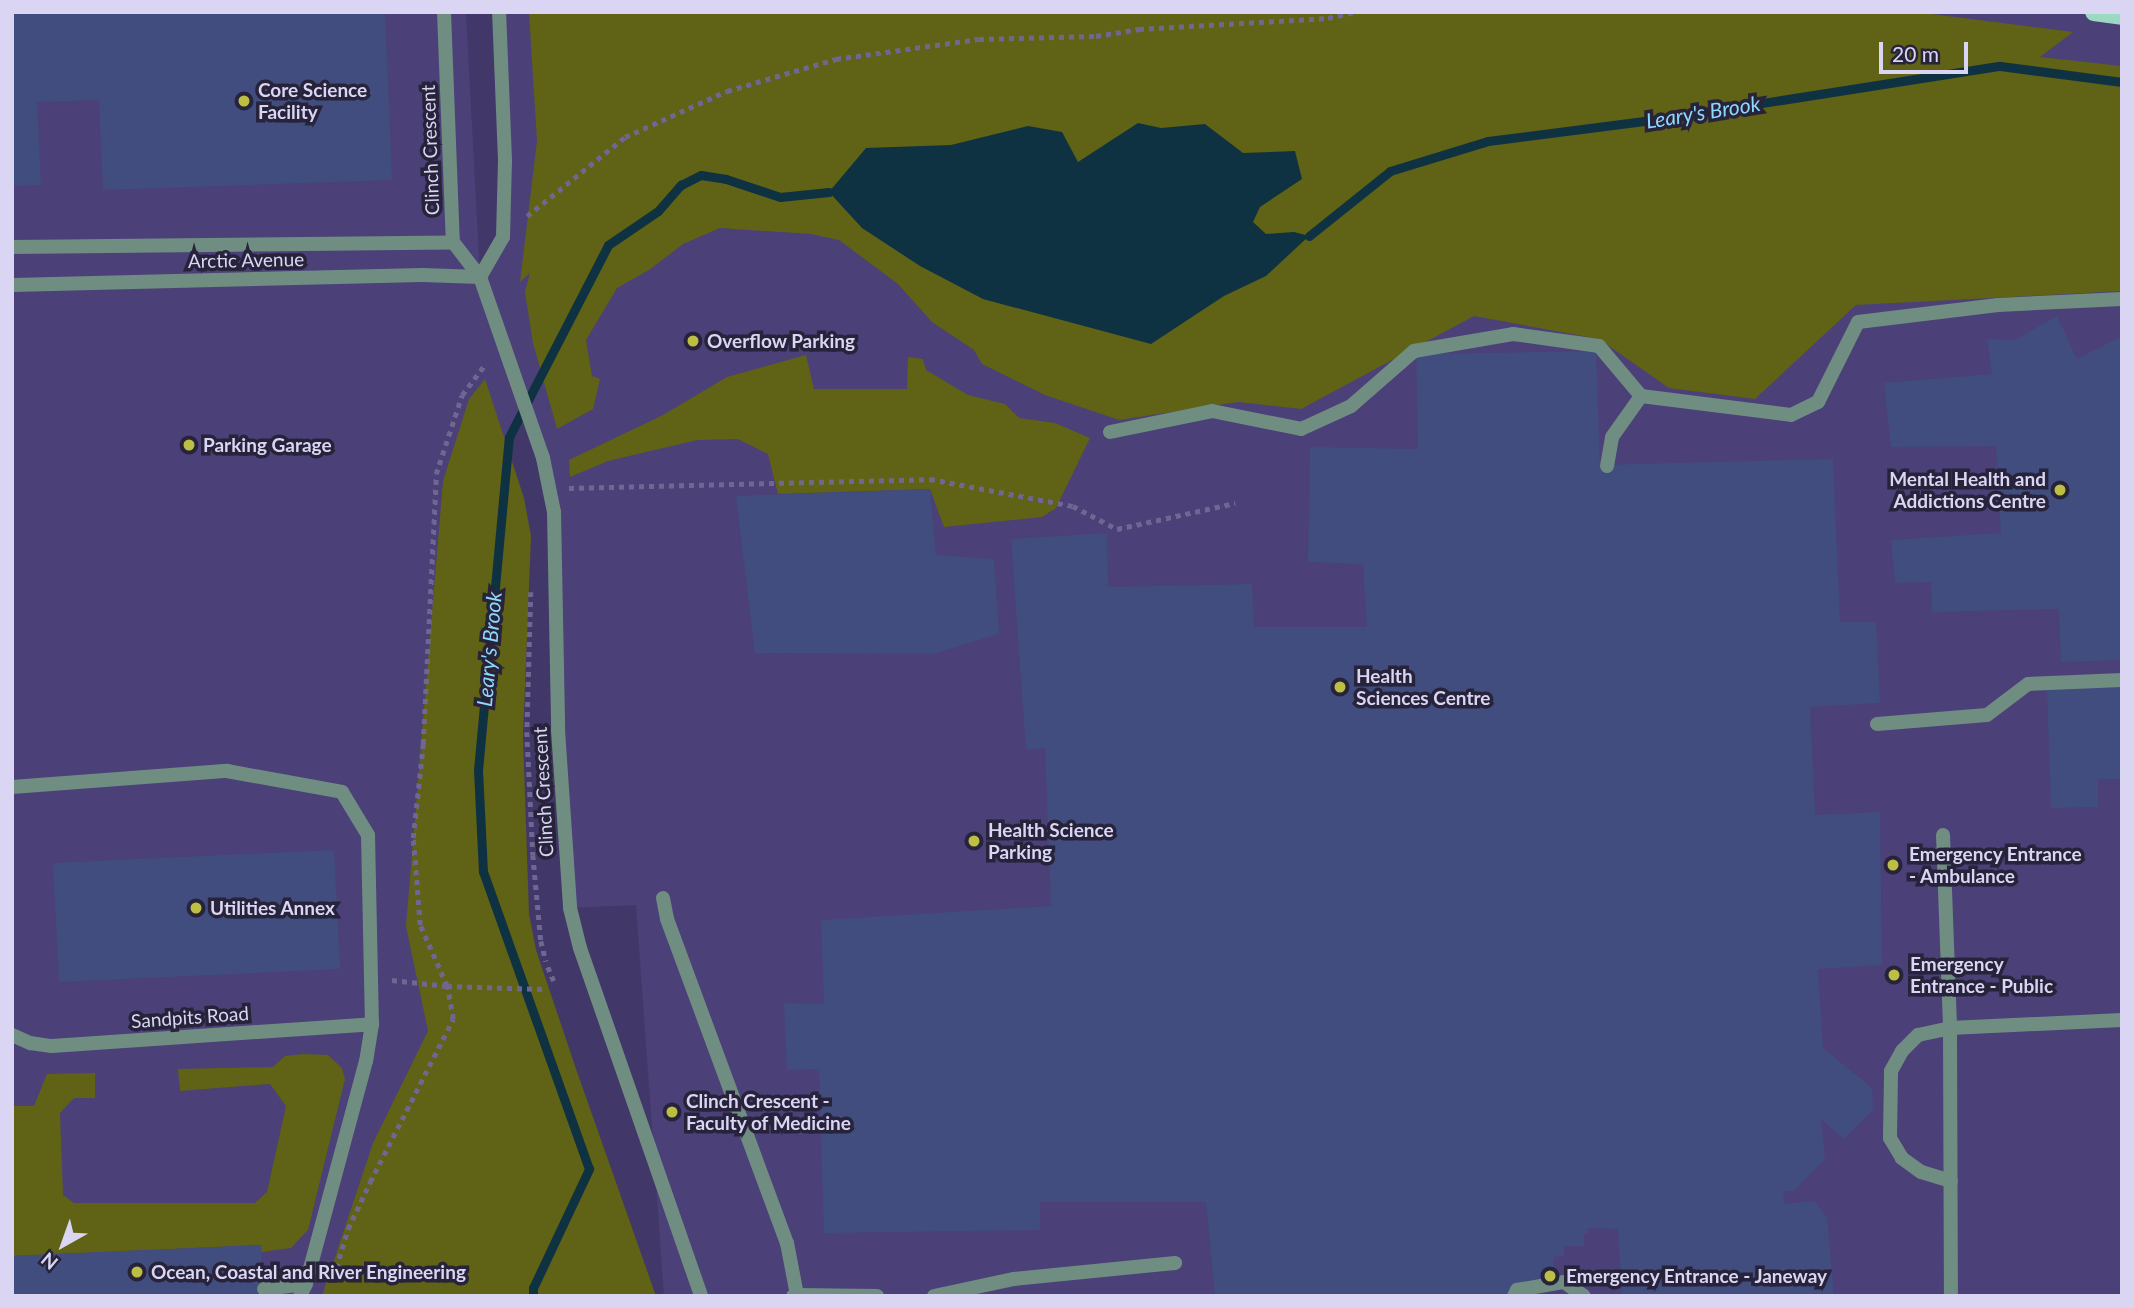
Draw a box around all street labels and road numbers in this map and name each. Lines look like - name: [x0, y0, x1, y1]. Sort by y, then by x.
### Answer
- street label: Clinch Crescent: [416, 84, 444, 216]
- street label: Arctic Avenue: [187, 248, 305, 272]
- street label: Clinch Crescent: [528, 726, 558, 858]
- street label: Sandpits Road: [130, 1002, 250, 1032]

